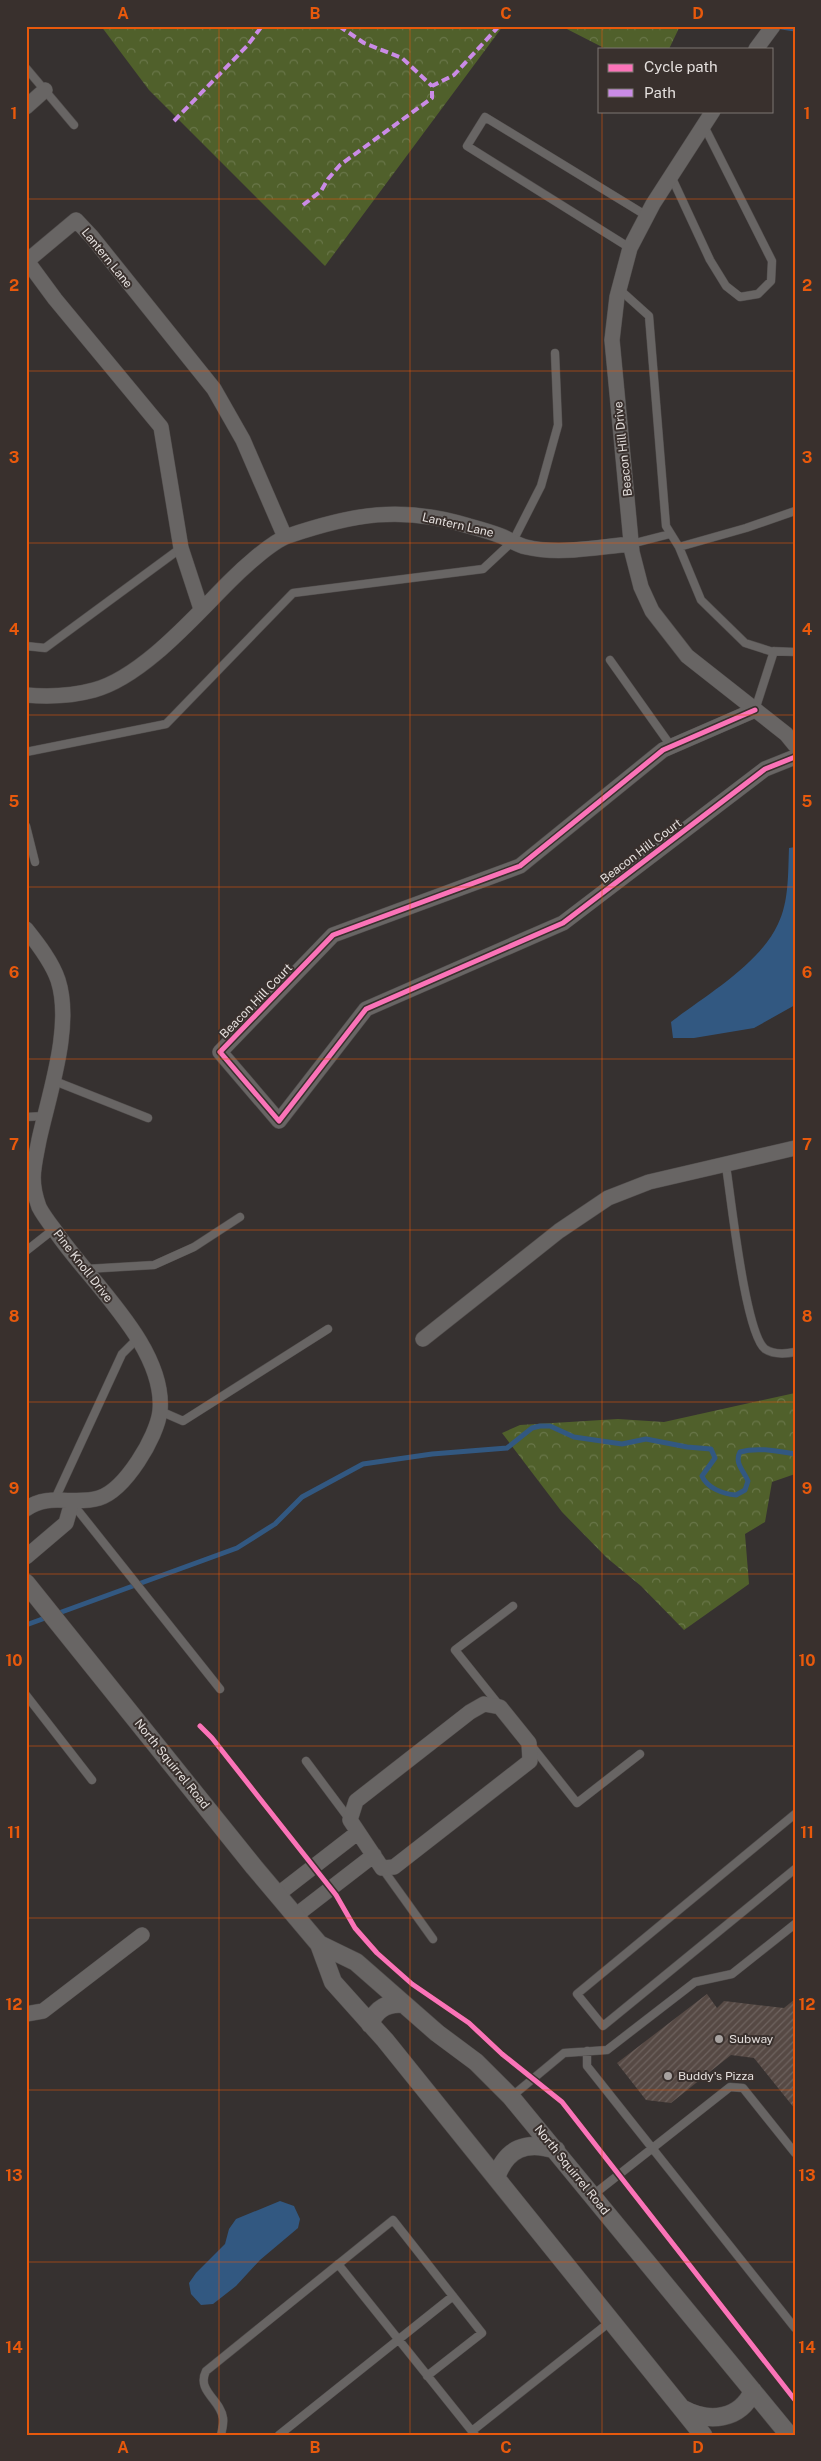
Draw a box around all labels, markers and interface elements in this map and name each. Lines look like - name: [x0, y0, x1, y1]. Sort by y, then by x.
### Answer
- text: A: [117, 4, 129, 23]
- text: B: [310, 4, 321, 23]
- text: C: [500, 4, 512, 23]
- text: D: [692, 4, 704, 23]
- legend: [598, 48, 774, 112]
- text: Cycle path: [644, 58, 718, 75]
- text: Path: [644, 84, 676, 101]
- text: 1: [11, 104, 17, 123]
- text: 1: [804, 104, 810, 123]
- street label: Lantern Lane: [79, 225, 136, 291]
- text: 2: [9, 276, 19, 295]
- text: 2: [802, 276, 812, 295]
- street label: Beacon Hill Drive: [611, 401, 635, 497]
- text: 3: [9, 448, 19, 467]
- text: 3: [802, 448, 812, 467]
- street label: Lantern Lane: [421, 510, 495, 540]
- text: 4: [9, 620, 20, 639]
- text: 4: [802, 620, 813, 639]
- text: 5: [9, 792, 20, 811]
- text: 5: [802, 792, 813, 811]
- street label: Beacon Hill Court: [598, 816, 685, 886]
- street label: Beacon Hill Court: [217, 961, 295, 1041]
- text: 6: [9, 963, 19, 982]
- text: 6: [802, 963, 812, 982]
- text: 7: [9, 1135, 19, 1154]
- text: 7: [802, 1135, 812, 1154]
- street label: Pine Knoll Drive: [50, 1227, 116, 1305]
- text: 8: [9, 1307, 20, 1326]
- text: 8: [802, 1307, 813, 1326]
- text: 9: [9, 1479, 19, 1498]
- text: 9: [802, 1479, 812, 1498]
- text: 10: [5, 1651, 23, 1670]
- text: 10: [798, 1651, 816, 1670]
- street label: North Squirrel Road: [132, 1716, 212, 1812]
- text: 11: [7, 1823, 21, 1842]
- text: 11: [800, 1823, 814, 1842]
- text: 12: [5, 1995, 23, 2014]
- text: 12: [798, 1995, 816, 2014]
- place label: Subway: [729, 2032, 774, 2046]
- marker: Subway: [713, 2033, 725, 2045]
- place label: Buddy's Pizza: [678, 2069, 754, 2083]
- marker: Buddy's Pizza: [662, 2070, 674, 2082]
- street label: North Squirrel Road: [532, 2122, 612, 2218]
- text: 13: [5, 2166, 23, 2185]
- text: 13: [798, 2166, 816, 2185]
- text: 14: [5, 2338, 23, 2357]
- text: 14: [798, 2338, 816, 2357]
- text: A: [117, 2438, 129, 2457]
- text: B: [310, 2438, 321, 2457]
- text: C: [500, 2438, 512, 2457]
- text: D: [692, 2438, 704, 2457]

